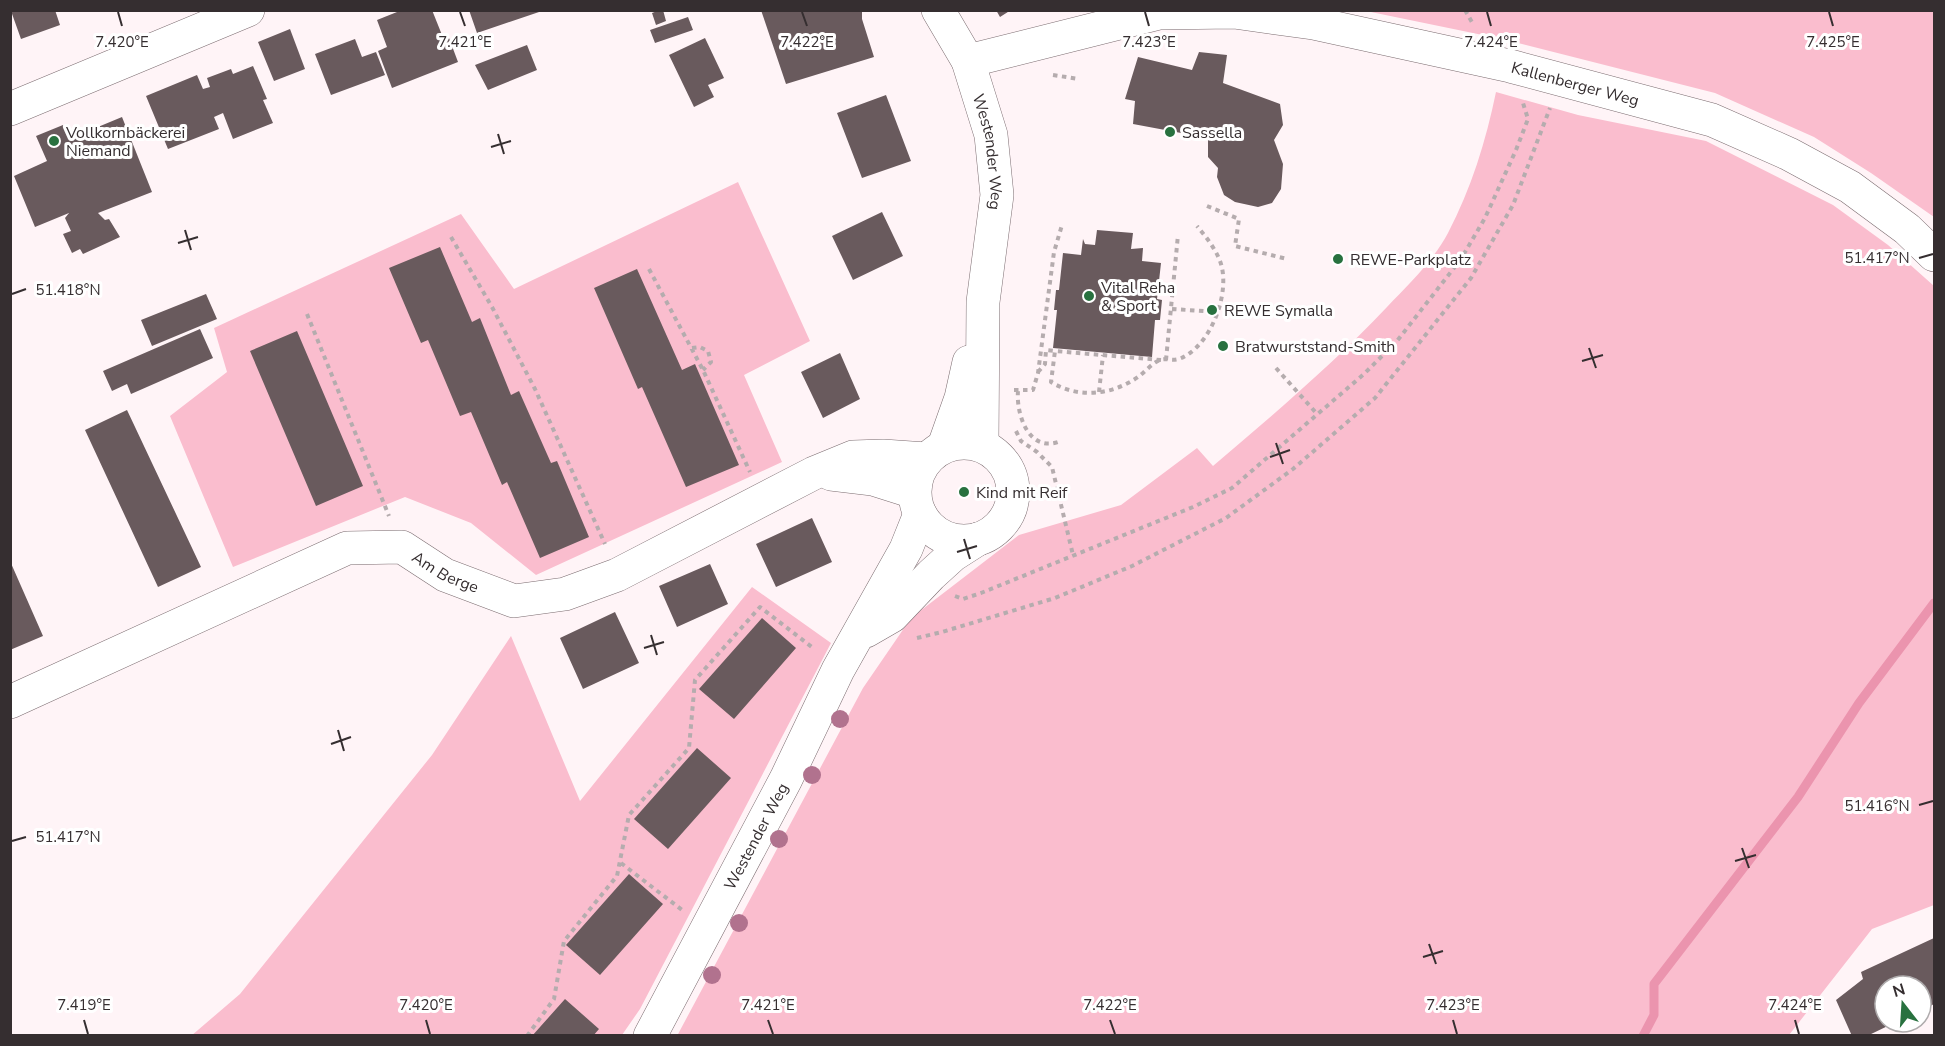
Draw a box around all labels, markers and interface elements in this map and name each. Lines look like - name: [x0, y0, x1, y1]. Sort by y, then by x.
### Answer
- text: 7.420°E: [95, 32, 149, 52]
- text: 7.421°E: [438, 32, 492, 52]
- text: 7.422°E: [780, 32, 834, 52]
- text: 7.423°E: [1122, 32, 1176, 52]
- text: 7.424°E: [1464, 32, 1518, 52]
- text: 7.425°E: [1806, 32, 1860, 52]
- street label: Kallenberger Weg: [1509, 57, 1641, 112]
- street label: Westender Weg: [967, 91, 1007, 211]
- place label: Vollkornbäckerei Niemand: [65, 122, 185, 162]
- place label: Sassella: [1182, 122, 1242, 144]
- marker: Sassella: [1163, 125, 1177, 139]
- marker: Vollkornbäckerei Niemand: [47, 134, 61, 148]
- text: 51.417°N: [1844, 248, 1910, 268]
- place label: REWE-Parkplatz: [1350, 249, 1471, 271]
- marker: REWE-Parkplatz: [1331, 252, 1345, 266]
- place label: Vital Reha & Sport: [1100, 277, 1175, 317]
- text: 51.418°N: [35, 280, 101, 300]
- marker: Vital Reha & Sport: [1082, 289, 1096, 303]
- place label: REWE Symalla: [1224, 300, 1333, 322]
- marker: REWE Symalla: [1205, 303, 1219, 317]
- place label: Bratwurststand-Smith: [1235, 336, 1395, 358]
- marker: Bratwurststand-Smith: [1216, 339, 1230, 353]
- place label: Kind mit Reif: [976, 482, 1068, 504]
- marker: Kind mit Reif: [957, 485, 971, 499]
- street label: Am Berge: [407, 546, 482, 599]
- street label: Westender Weg: [719, 779, 794, 894]
- text: 51.416°N: [1844, 796, 1910, 816]
- text: 51.417°N: [35, 827, 101, 847]
- north arrow: [1873, 974, 1933, 1034]
- text: N: [1890, 978, 1908, 1003]
- text: 7.419°E: [57, 995, 111, 1015]
- text: 7.420°E: [399, 995, 453, 1015]
- text: 7.421°E: [741, 995, 795, 1015]
- text: 7.422°E: [1083, 995, 1137, 1015]
- text: 7.423°E: [1426, 995, 1480, 1015]
- text: 7.424°E: [1768, 995, 1822, 1015]

